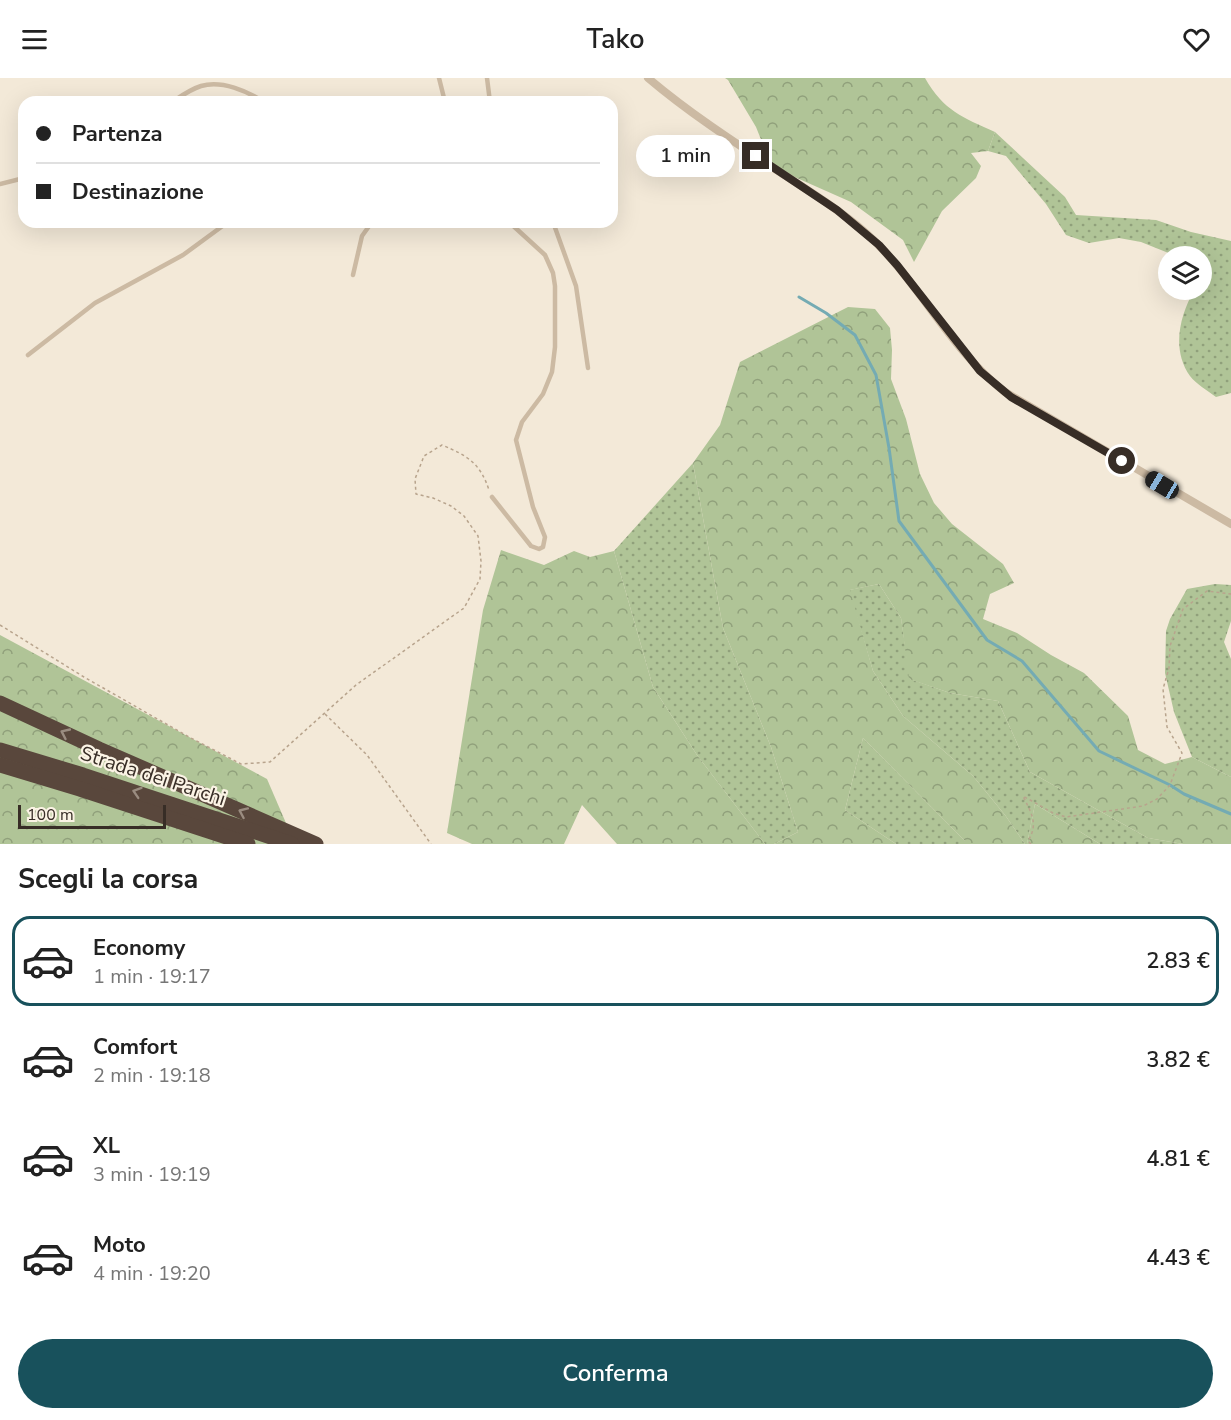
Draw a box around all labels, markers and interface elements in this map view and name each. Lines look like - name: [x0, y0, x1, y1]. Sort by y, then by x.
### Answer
- text: Tako: [587, 21, 644, 58]
- icon: menu: [18, 23, 51, 56]
- icon: heart: [1180, 23, 1213, 56]
- text: Partenza: [72, 119, 163, 149]
- callout: 1 min: [636, 135, 735, 177]
- text: 1 min: [660, 142, 711, 169]
- route end: [742, 142, 769, 169]
- text: Destinazione: [72, 177, 204, 207]
- map controls: [1158, 246, 1212, 300]
- button: layers: [1158, 246, 1212, 300]
- route start: [1108, 447, 1135, 474]
- car: [1142, 468, 1182, 502]
- one-way arrow: [60, 729, 71, 741]
- street label: Strada dei Parchi: [77, 740, 229, 812]
- one-way arrow: [132, 787, 143, 800]
- scale bar: [18, 802, 166, 830]
- text: 100 m: [27, 804, 74, 826]
- one-way arrow: [239, 807, 250, 819]
- text: Scegli la corsa: [18, 861, 198, 898]
- text: Economy: [93, 933, 185, 963]
- icon: car: [21, 934, 75, 988]
- text: 2.83 €: [1146, 946, 1210, 976]
- text: 1 min · 19:17: [93, 963, 211, 990]
- text: Comfort: [93, 1032, 177, 1062]
- icon: car: [21, 1033, 75, 1087]
- text: 3.82 €: [1146, 1045, 1210, 1075]
- text: 2 min · 19:18: [93, 1062, 211, 1089]
- text: XL: [93, 1131, 120, 1161]
- icon: car: [21, 1132, 75, 1186]
- text: 4.81 €: [1146, 1144, 1210, 1174]
- text: 3 min · 19:19: [93, 1161, 211, 1188]
- text: Moto: [93, 1230, 146, 1260]
- icon: car: [21, 1231, 75, 1285]
- text: 4.43 €: [1146, 1243, 1210, 1273]
- text: 4 min · 19:20: [93, 1260, 211, 1287]
- button: Conferma: [18, 1339, 1213, 1408]

